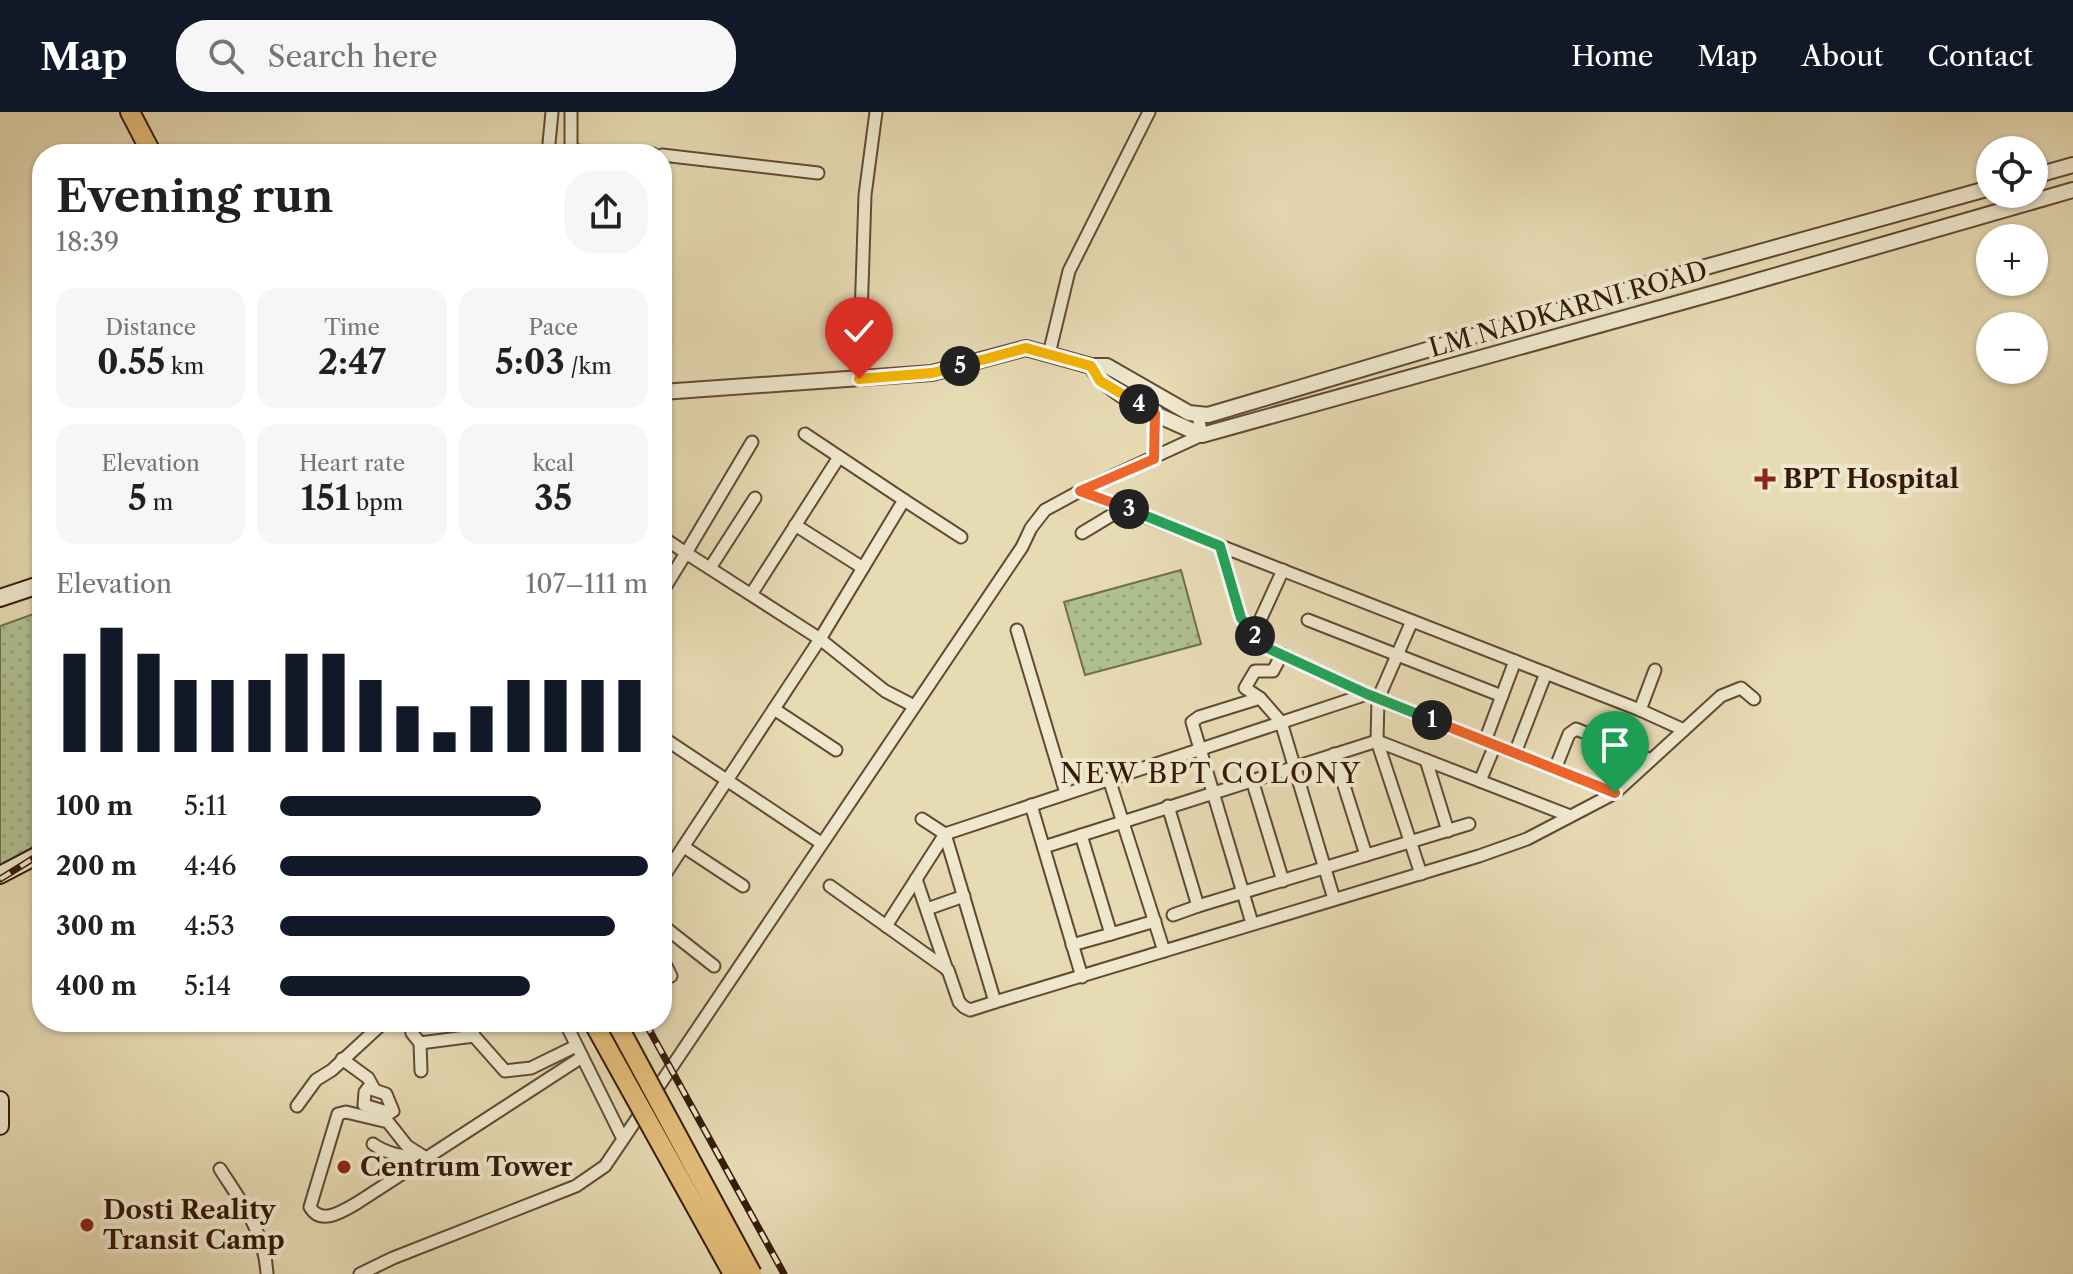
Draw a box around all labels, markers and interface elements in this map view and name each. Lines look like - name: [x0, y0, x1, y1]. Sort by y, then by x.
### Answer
- search box: [176, 20, 736, 92]
- text: Map: [40, 33, 128, 80]
- icon: search: [204, 34, 248, 78]
- text: Search here: [268, 38, 438, 75]
- text: Home: [1571, 39, 1653, 73]
- text: Map: [1697, 39, 1757, 73]
- text: About: [1801, 39, 1883, 73]
- text: Contact: [1927, 39, 2033, 73]
- map controls: [1976, 136, 2048, 384]
- button: locate: [1976, 136, 2048, 208]
- text: Evening run: [56, 169, 333, 223]
- button: share: [564, 170, 648, 254]
- button: +: [1976, 224, 2048, 296]
- text: 18:39: [56, 226, 119, 258]
- street label: LM NADKARNI ROAD: [1425, 254, 1711, 364]
- pin: [825, 297, 893, 379]
- icon: check: [837, 309, 881, 353]
- button: −: [1976, 312, 2048, 384]
- text: Distance: [105, 314, 196, 341]
- text: Time: [324, 314, 380, 341]
- text: Pace: [528, 314, 578, 341]
- text: 0.55: [97, 341, 165, 383]
- text: 2:47: [318, 341, 386, 383]
- text: 5:03: [495, 341, 565, 383]
- pin: 5: [940, 346, 980, 386]
- text: 5: [954, 352, 966, 379]
- text: km: [165, 353, 204, 380]
- text: /km: [565, 353, 612, 380]
- pin: 4: [1119, 384, 1159, 424]
- text: 4: [1132, 390, 1146, 417]
- text: Elevation: [102, 450, 200, 477]
- text: Heart rate: [299, 450, 405, 477]
- text: kcal: [533, 450, 574, 477]
- place label: BPT Hospital: [1783, 463, 1959, 495]
- marker: BPT Hospital: [1754, 468, 1776, 490]
- text: 5: [128, 477, 147, 519]
- text: 151: [301, 477, 350, 519]
- text: 35: [534, 477, 572, 519]
- text: m: [147, 489, 173, 516]
- text: bpm: [350, 489, 403, 516]
- pin: 3: [1109, 489, 1149, 529]
- text: 3: [1123, 495, 1135, 522]
- text: Elevation: [56, 568, 172, 600]
- text: 107–111 m: [525, 568, 648, 600]
- pin: 2: [1235, 616, 1275, 656]
- text: 2: [1249, 622, 1262, 649]
- pin: 1: [1412, 700, 1452, 740]
- text: 1: [1427, 706, 1437, 733]
- pin: [1581, 711, 1649, 793]
- icon: arrive: [1593, 723, 1637, 767]
- district label: NEW BPT COLONY: [1060, 756, 1362, 790]
- text: 100 m: [56, 790, 133, 822]
- text: 5:11: [184, 790, 227, 822]
- text: 200 m: [56, 850, 137, 882]
- text: 4:46: [184, 850, 237, 882]
- text: 300 m: [56, 910, 136, 942]
- text: 4:53: [184, 910, 235, 942]
- text: 400 m: [56, 970, 137, 1002]
- text: 5:14: [184, 970, 231, 1002]
- place label: Centrum Tower: [360, 1151, 573, 1183]
- marker: Centrum Tower: [335, 1158, 353, 1176]
- place label: Dosti Reality Transit Camp: [103, 1194, 285, 1256]
- marker: Dosti Reality Transit Camp: [78, 1216, 96, 1234]

